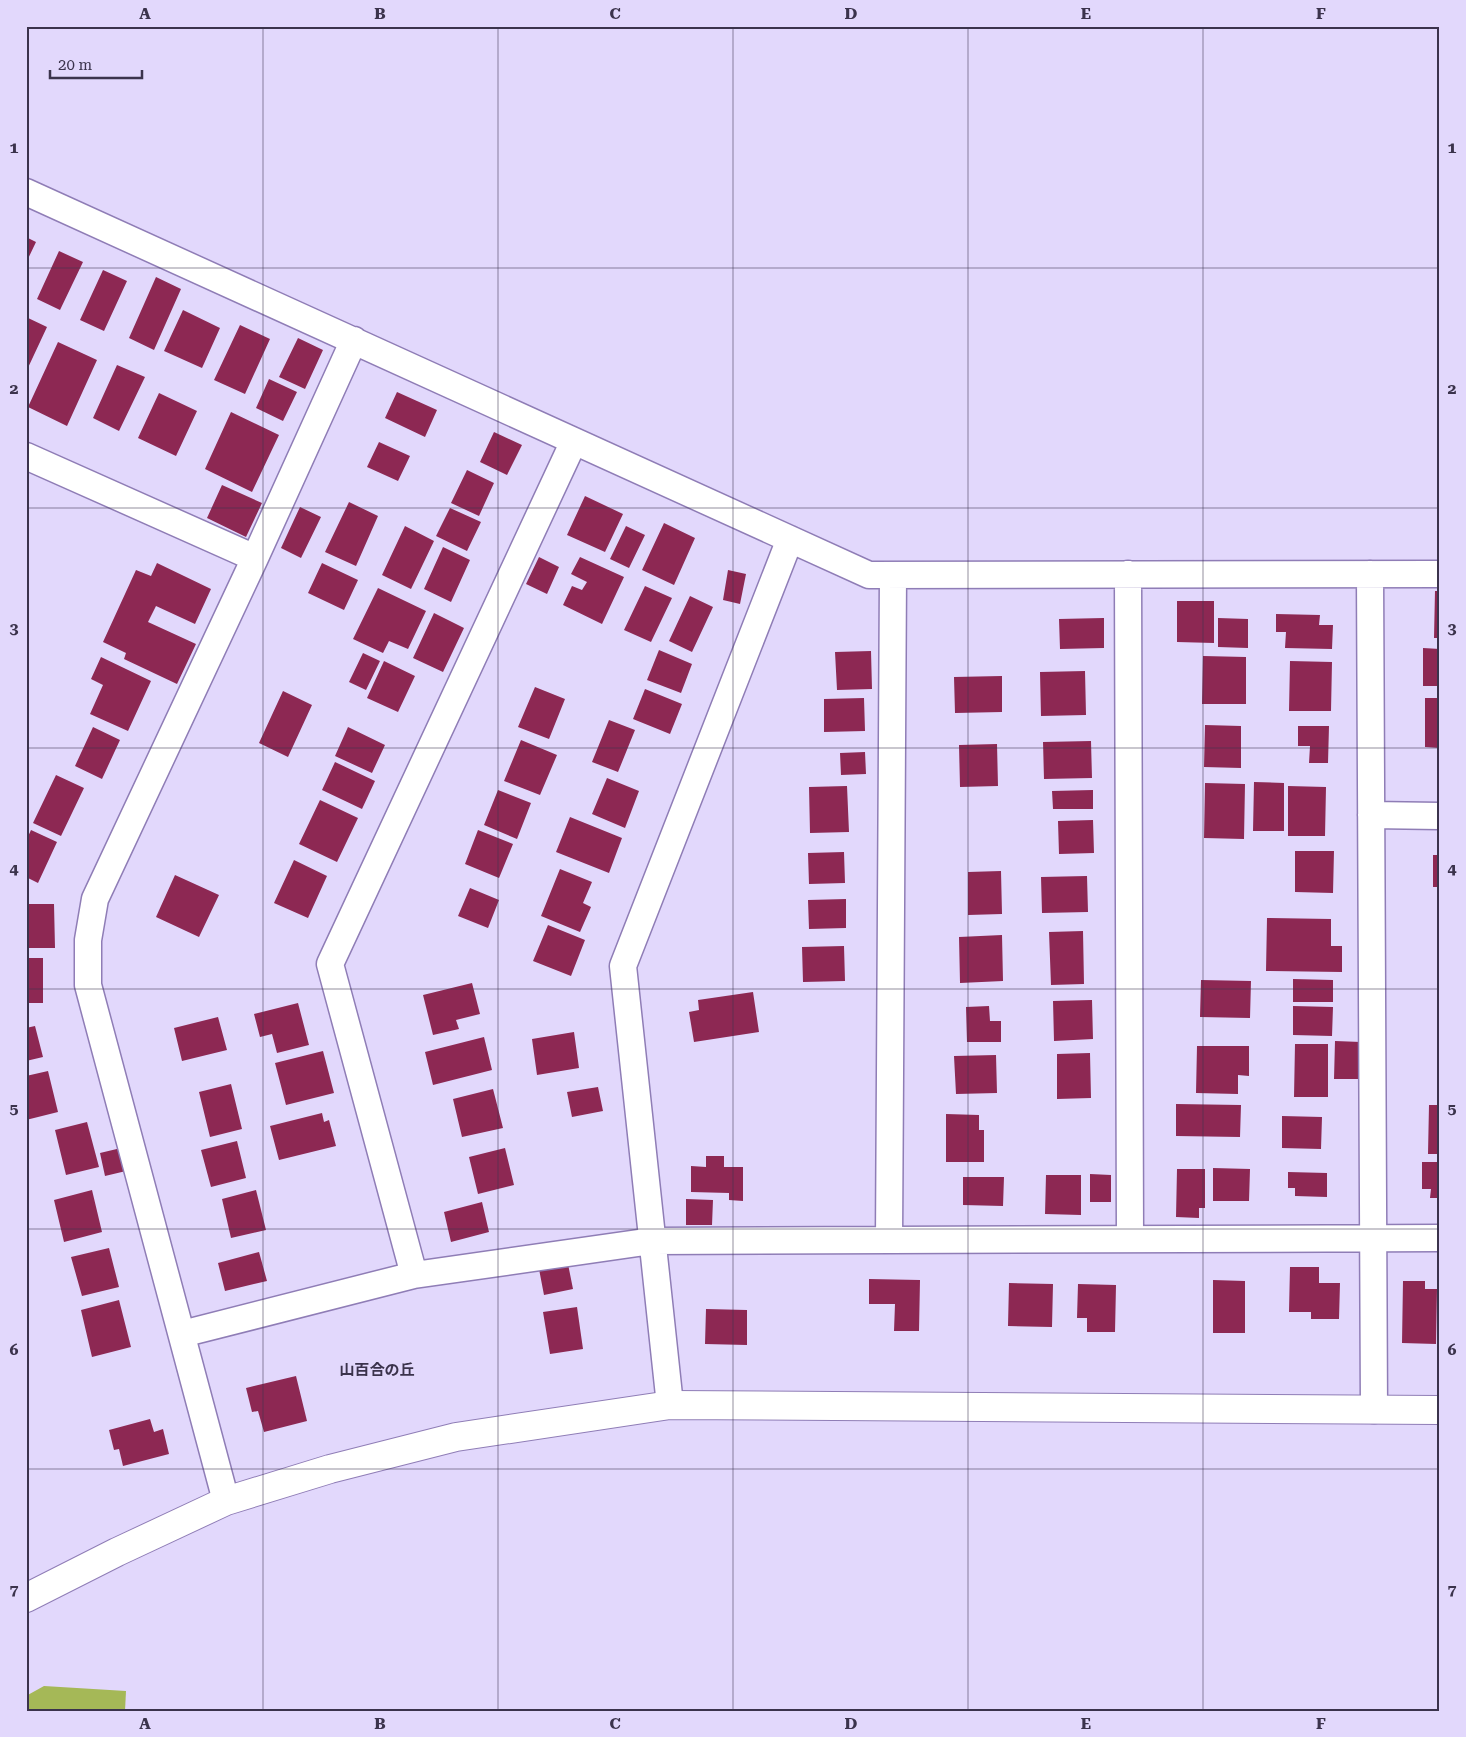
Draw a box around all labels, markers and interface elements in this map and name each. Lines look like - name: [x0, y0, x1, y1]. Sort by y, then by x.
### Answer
- text: A: [139, 4, 151, 23]
- text: B: [374, 4, 386, 23]
- text: C: [609, 4, 621, 23]
- text: D: [845, 4, 858, 23]
- text: E: [1081, 4, 1091, 23]
- text: F: [1316, 4, 1326, 23]
- scale bar: [50, 48, 142, 80]
- text: 20 m: [58, 56, 93, 74]
- text: 1: [10, 138, 19, 157]
- text: 1: [1448, 138, 1457, 157]
- text: 2: [10, 379, 19, 398]
- text: 2: [1448, 379, 1457, 398]
- text: 3: [10, 619, 19, 638]
- text: 3: [1448, 619, 1457, 638]
- text: 4: [10, 859, 19, 878]
- text: 4: [1448, 859, 1457, 878]
- text: 5: [10, 1099, 19, 1118]
- text: 5: [1448, 1099, 1457, 1118]
- text: 6: [10, 1340, 19, 1359]
- text: 6: [1448, 1340, 1457, 1359]
- district label: 山百合の丘: [339, 1361, 415, 1379]
- text: 7: [10, 1580, 19, 1599]
- text: 7: [1448, 1580, 1457, 1599]
- text: A: [139, 1714, 151, 1733]
- text: B: [374, 1714, 386, 1733]
- text: C: [609, 1714, 621, 1733]
- text: D: [845, 1714, 858, 1733]
- text: E: [1081, 1714, 1091, 1733]
- text: F: [1316, 1714, 1326, 1733]

